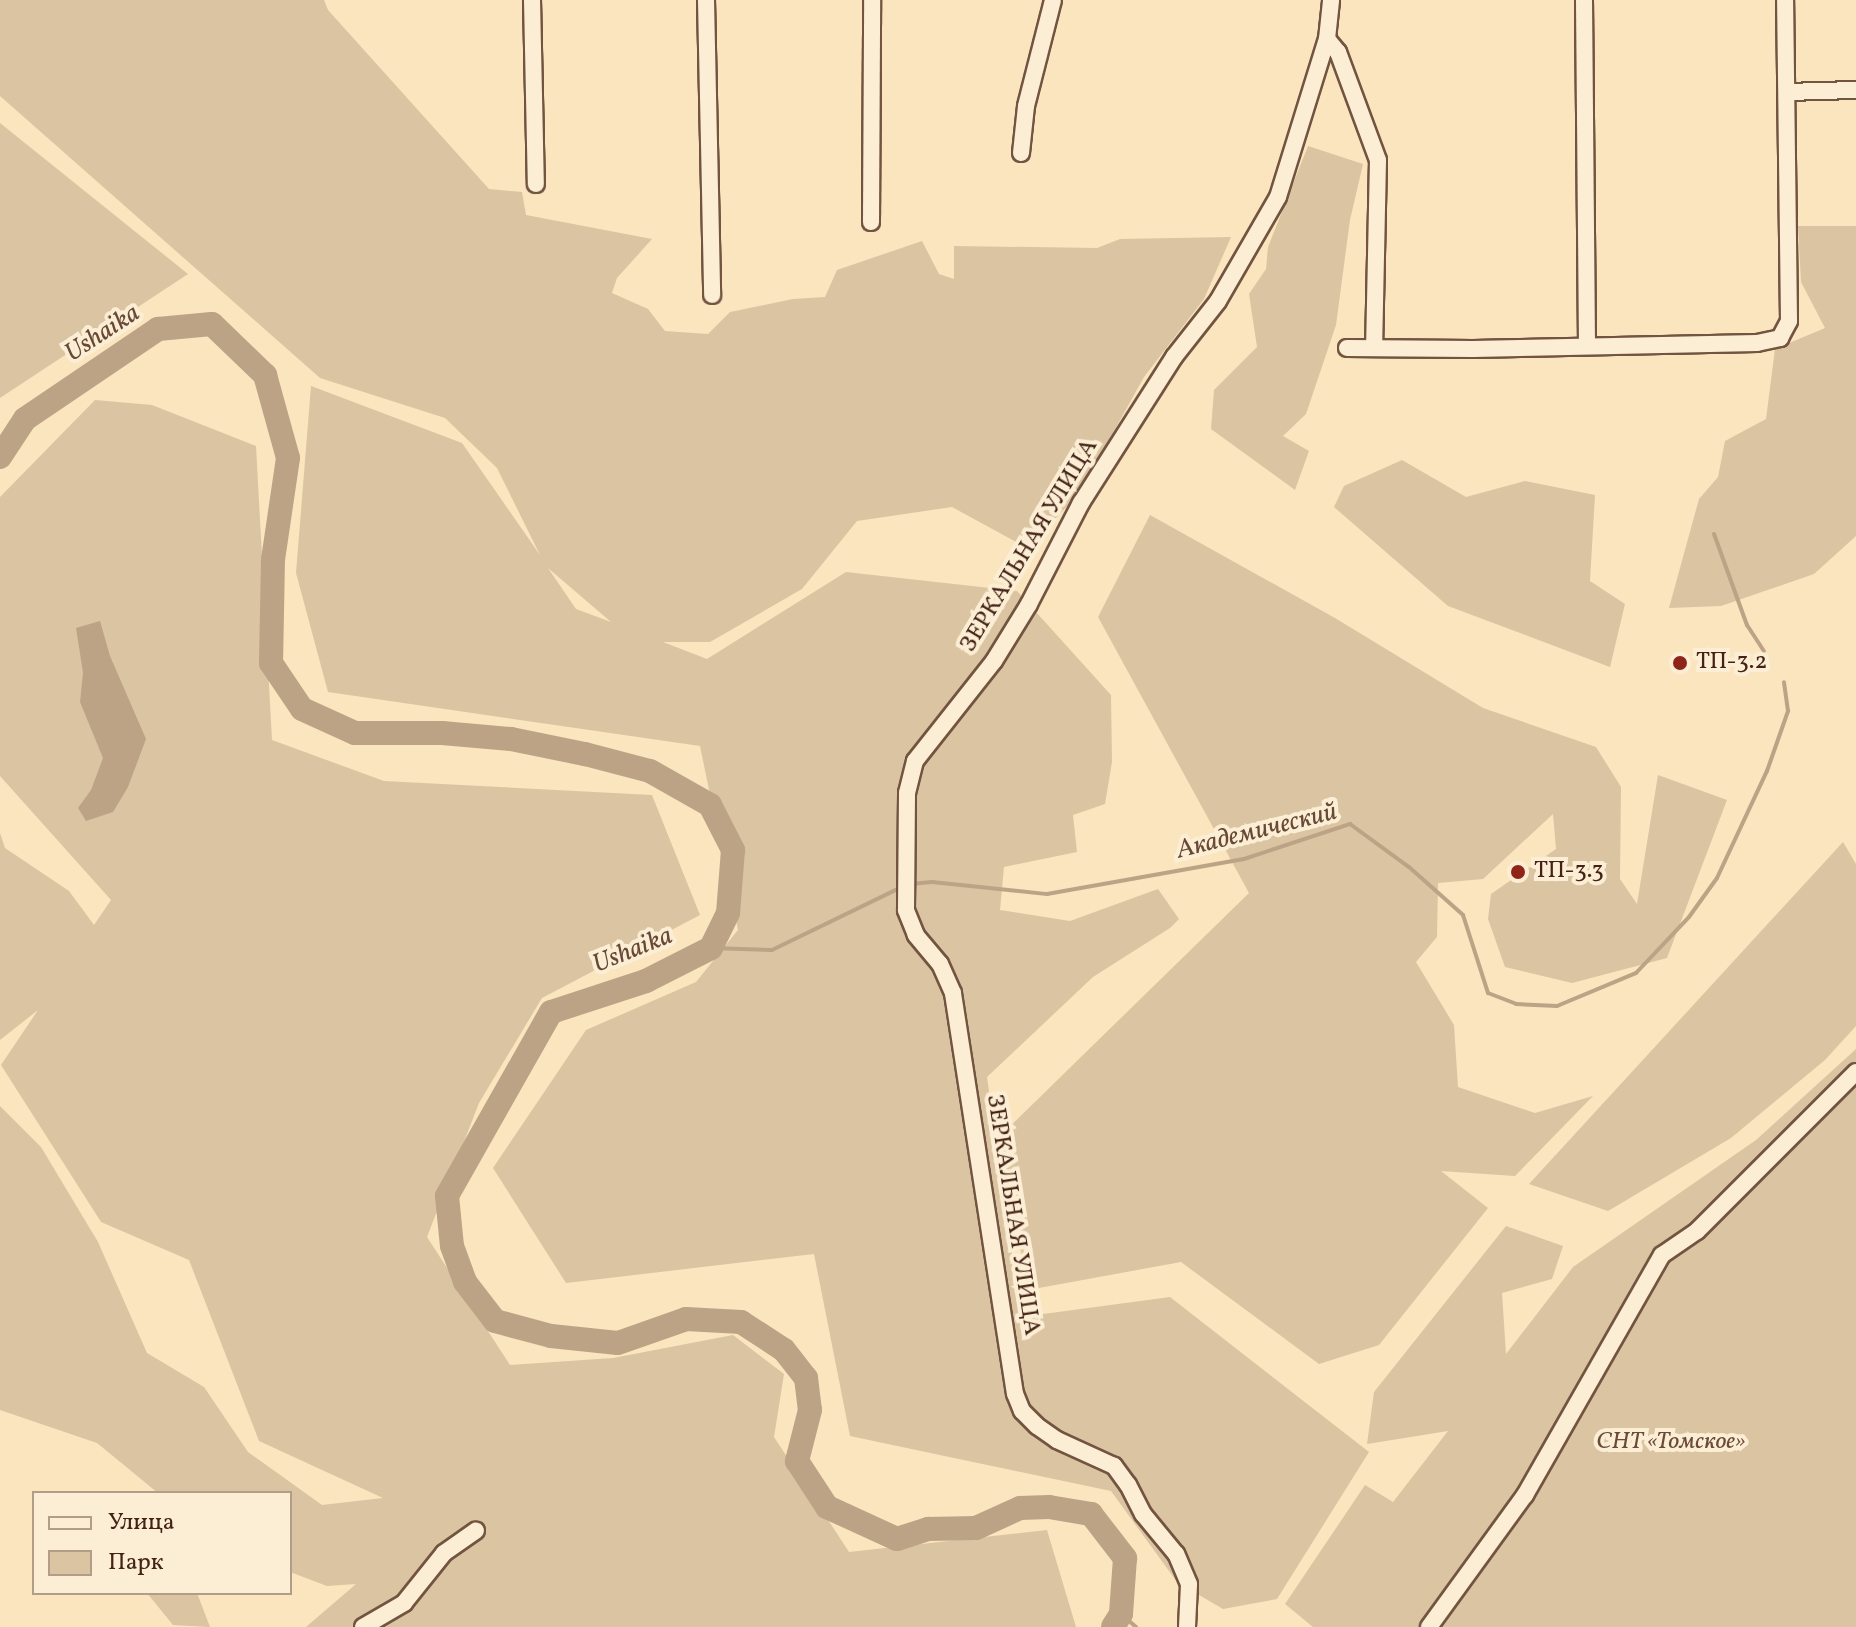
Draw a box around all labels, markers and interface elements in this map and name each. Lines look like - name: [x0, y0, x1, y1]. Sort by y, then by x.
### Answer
- water label: Ushaika: [60, 298, 146, 370]
- street label: ЗЕРКАЛЬНАЯ УЛИЦА: [955, 434, 1105, 658]
- place label: ТП-3.2: [1696, 649, 1767, 677]
- marker: ТП-3.2: [1671, 654, 1689, 672]
- water label: Академический: [1174, 797, 1340, 867]
- place label: ТП-3.3: [1534, 858, 1604, 886]
- marker: ТП-3.3: [1509, 863, 1527, 881]
- water label: Ushaika: [589, 921, 677, 981]
- street label: ЗЕРКАЛЬНАЯ УЛИЦА: [979, 1092, 1045, 1338]
- park label: СНТ «Томское»: [1596, 1429, 1746, 1457]
- legend: [32, 1491, 292, 1595]
- text: Улица: [108, 1506, 175, 1540]
- text: Парк: [108, 1546, 164, 1580]

